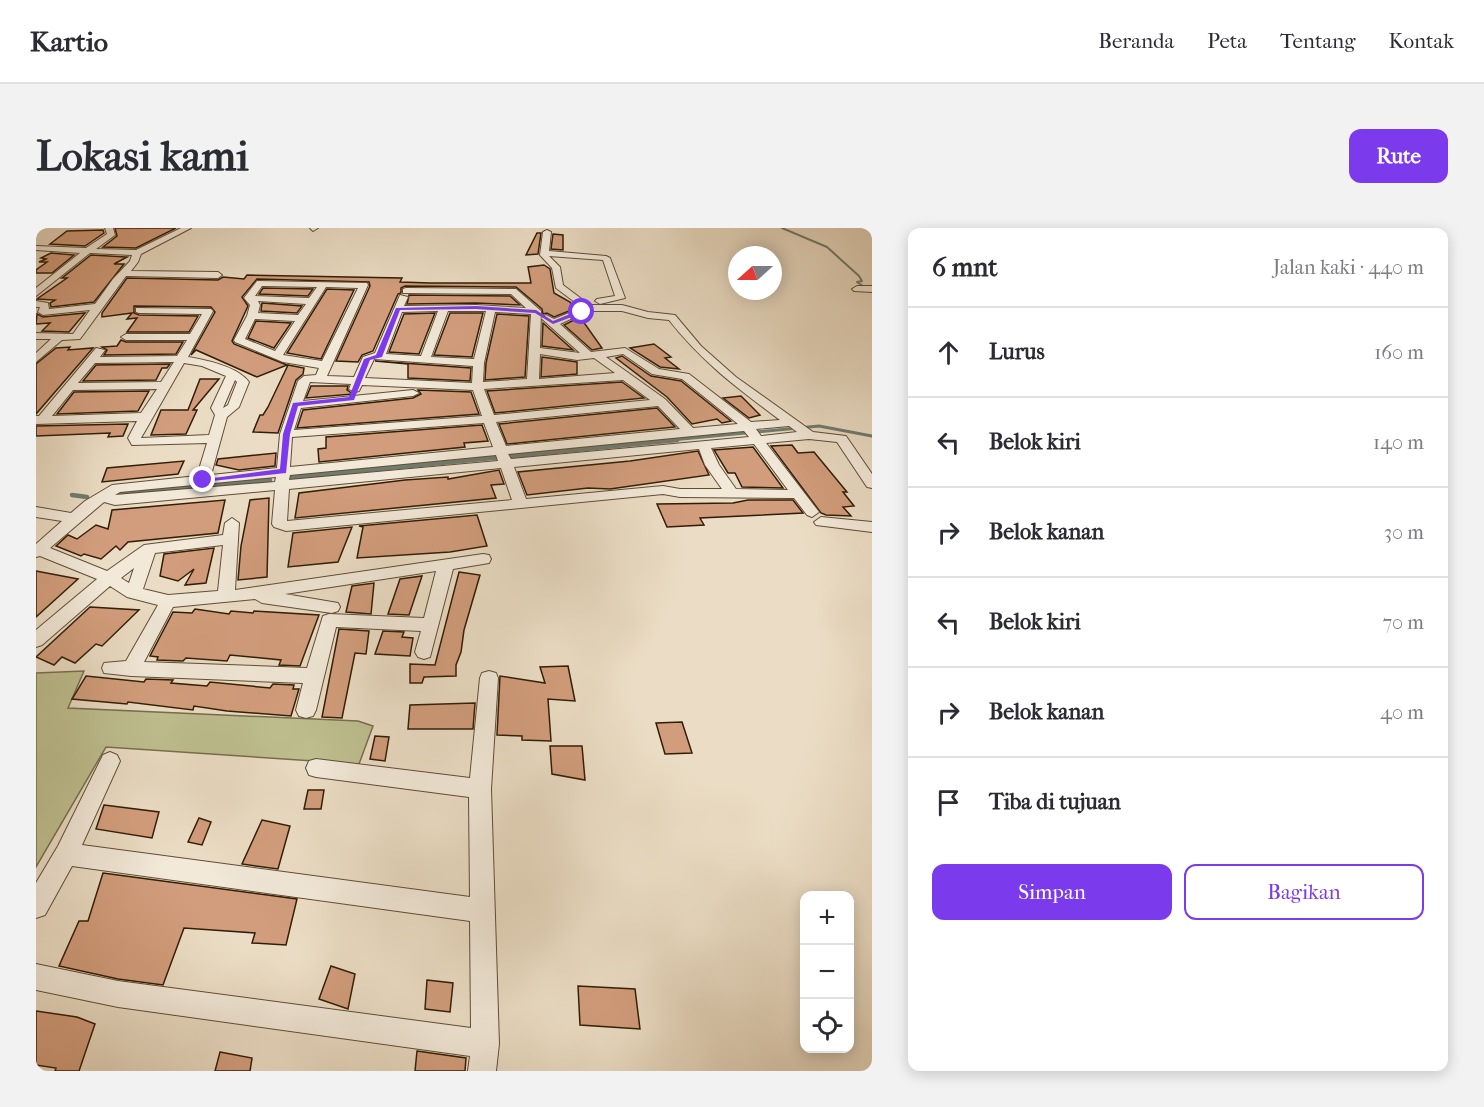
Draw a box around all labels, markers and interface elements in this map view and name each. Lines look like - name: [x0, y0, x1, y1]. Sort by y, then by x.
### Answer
- text: Kartio: [30, 25, 108, 58]
- text: Beranda: [1098, 29, 1174, 53]
- text: Peta: [1207, 29, 1247, 53]
- text: Tentang: [1280, 29, 1356, 53]
- text: Kontak: [1389, 29, 1454, 53]
- button: Rute: [1349, 129, 1448, 183]
- text: Lokasi kami: [36, 132, 249, 181]
- north arrow: [728, 246, 782, 300]
- text: 6 mnt: [932, 252, 997, 283]
- text: Jalan kaki · 440 m: [1273, 256, 1424, 279]
- route start: [568, 298, 594, 324]
- icon: ahead: [932, 336, 965, 369]
- text: Lurus: [989, 339, 1045, 365]
- text: 160 m: [1374, 341, 1424, 364]
- icon: left: [932, 426, 965, 459]
- text: Belok kiri: [989, 429, 1081, 455]
- text: 140 m: [1373, 431, 1424, 454]
- route end: [189, 466, 215, 492]
- icon: right: [932, 516, 965, 549]
- text: Belok kanan: [989, 519, 1104, 545]
- text: 30 m: [1384, 521, 1424, 544]
- icon: left: [932, 606, 965, 639]
- text: Belok kiri: [989, 609, 1081, 635]
- text: 70 m: [1382, 611, 1424, 634]
- icon: right: [932, 696, 965, 729]
- text: Belok kanan: [989, 699, 1104, 725]
- text: 40 m: [1380, 701, 1424, 724]
- icon: arrive: [932, 786, 965, 819]
- text: Tiba di tujuan: [989, 789, 1121, 815]
- button: Simpan: [932, 864, 1172, 920]
- button: Bagikan: [1184, 864, 1424, 920]
- map controls: [800, 891, 854, 1053]
- button: +: [800, 891, 854, 945]
- button: −: [800, 945, 854, 999]
- button: locate: [800, 999, 854, 1053]

